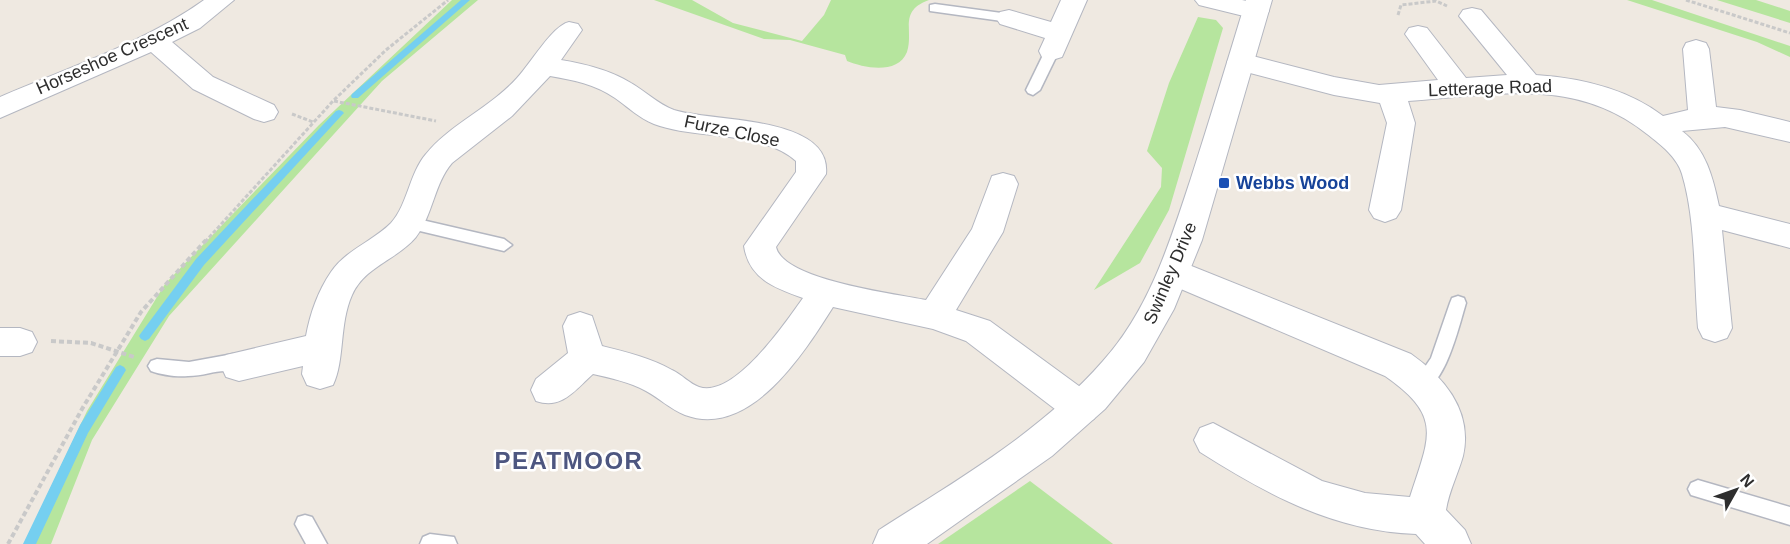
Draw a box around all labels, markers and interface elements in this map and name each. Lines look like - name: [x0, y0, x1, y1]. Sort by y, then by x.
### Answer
- street label: Horseshoe Crescent: [33, 13, 191, 99]
- street label: Letterage Road: [1428, 76, 1552, 100]
- street label: Furze Close: [682, 111, 782, 151]
- place label: Webbs Wood: [1236, 173, 1349, 193]
- marker: Webbs Wood: [1217, 176, 1231, 190]
- street label: Swinley Drive: [1139, 219, 1201, 327]
- district label: PEATMOOR: [495, 447, 643, 474]
- north arrow: [1706, 460, 1766, 520]
- text: N: [1737, 471, 1757, 491]

